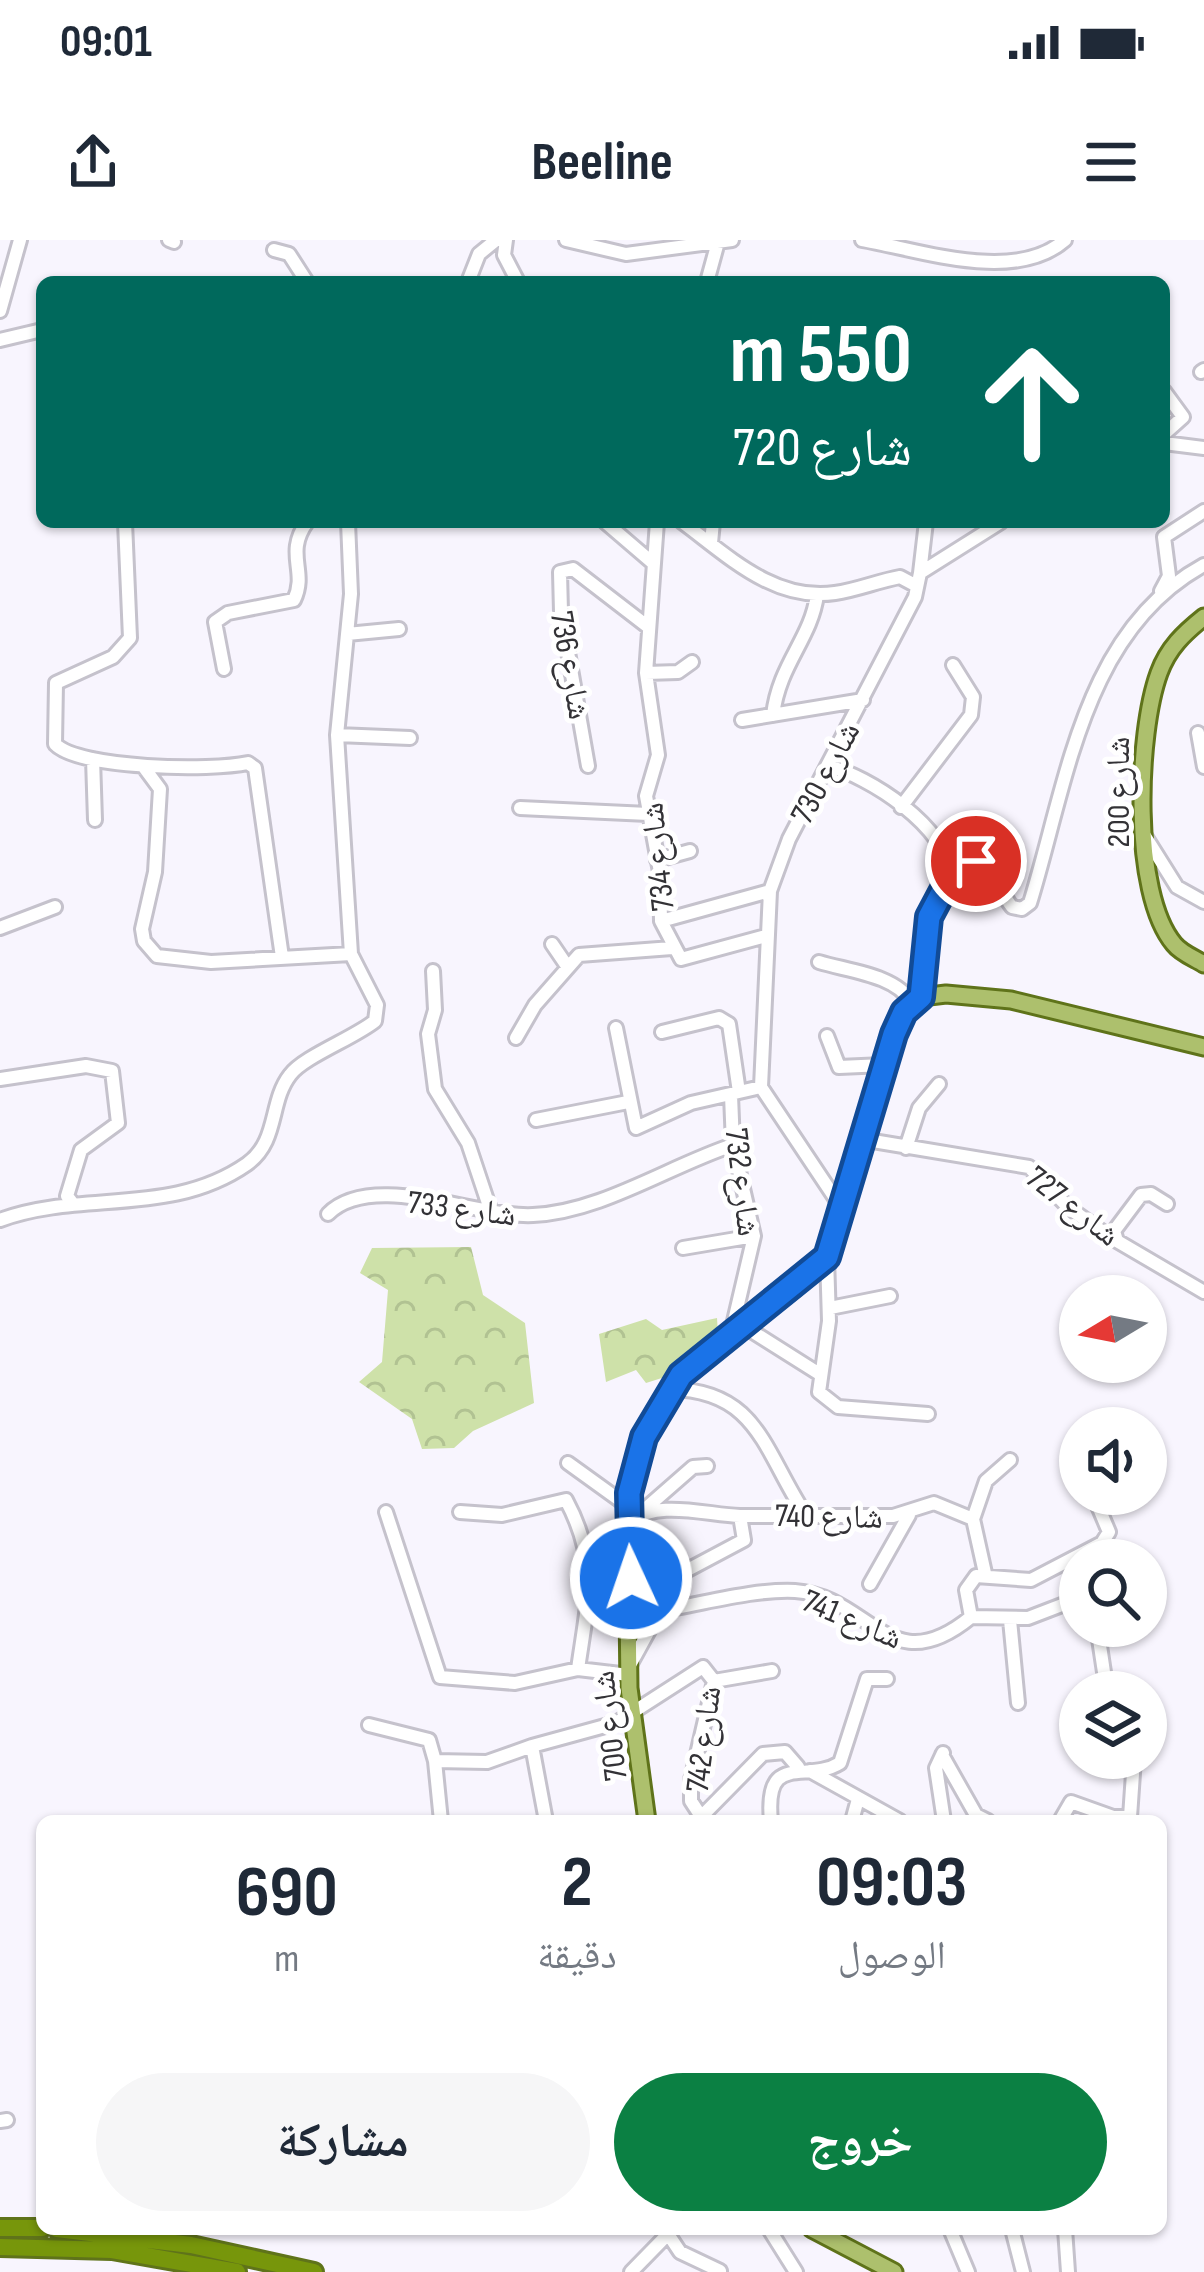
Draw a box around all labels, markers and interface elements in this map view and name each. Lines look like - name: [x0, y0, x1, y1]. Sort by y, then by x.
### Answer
- text: 09:01: [60, 15, 152, 70]
- icon: share: [60, 129, 126, 195]
- icon: menu: [1078, 129, 1144, 195]
- text: Beeline: [531, 130, 673, 195]
- text: 550 m: [729, 305, 912, 406]
- icon: ahead: [954, 324, 1110, 480]
- text: شارع 720: [733, 416, 912, 481]
- street label: شارع 736: [541, 608, 599, 723]
- street label: شارع 730: [782, 715, 869, 831]
- street label: شارع 200: [1099, 736, 1139, 848]
- street label: شارع 734: [632, 801, 684, 913]
- pin: [925, 810, 1027, 912]
- icon: arrive: [943, 828, 1009, 894]
- street label: شارع 732: [716, 1126, 768, 1239]
- street label: شارع 727: [1018, 1158, 1128, 1256]
- street label: شارع 733: [405, 1182, 518, 1235]
- north arrow: [1059, 1275, 1167, 1383]
- map controls: [1059, 1275, 1167, 1779]
- button: sound: [1059, 1407, 1167, 1515]
- street label: شارع 740: [775, 1496, 883, 1538]
- position arrow: [568, 1515, 694, 1641]
- button: search: [1059, 1539, 1167, 1647]
- street label: شارع 741: [796, 1581, 908, 1659]
- street label: شارع 700: [583, 1668, 637, 1783]
- button: layers: [1059, 1671, 1167, 1779]
- street label: شارع 742: [678, 1684, 730, 1795]
- text: 2: [561, 1840, 593, 1927]
- text: 09:03: [816, 1840, 967, 1927]
- text: 690: [236, 1850, 338, 1937]
- text: دقيقة: [537, 1933, 617, 1980]
- text: الوصول: [838, 1933, 946, 1980]
- text: m: [274, 1936, 299, 1983]
- button: مشاركة: [96, 2073, 590, 2211]
- button: خروج: [614, 2073, 1107, 2211]

